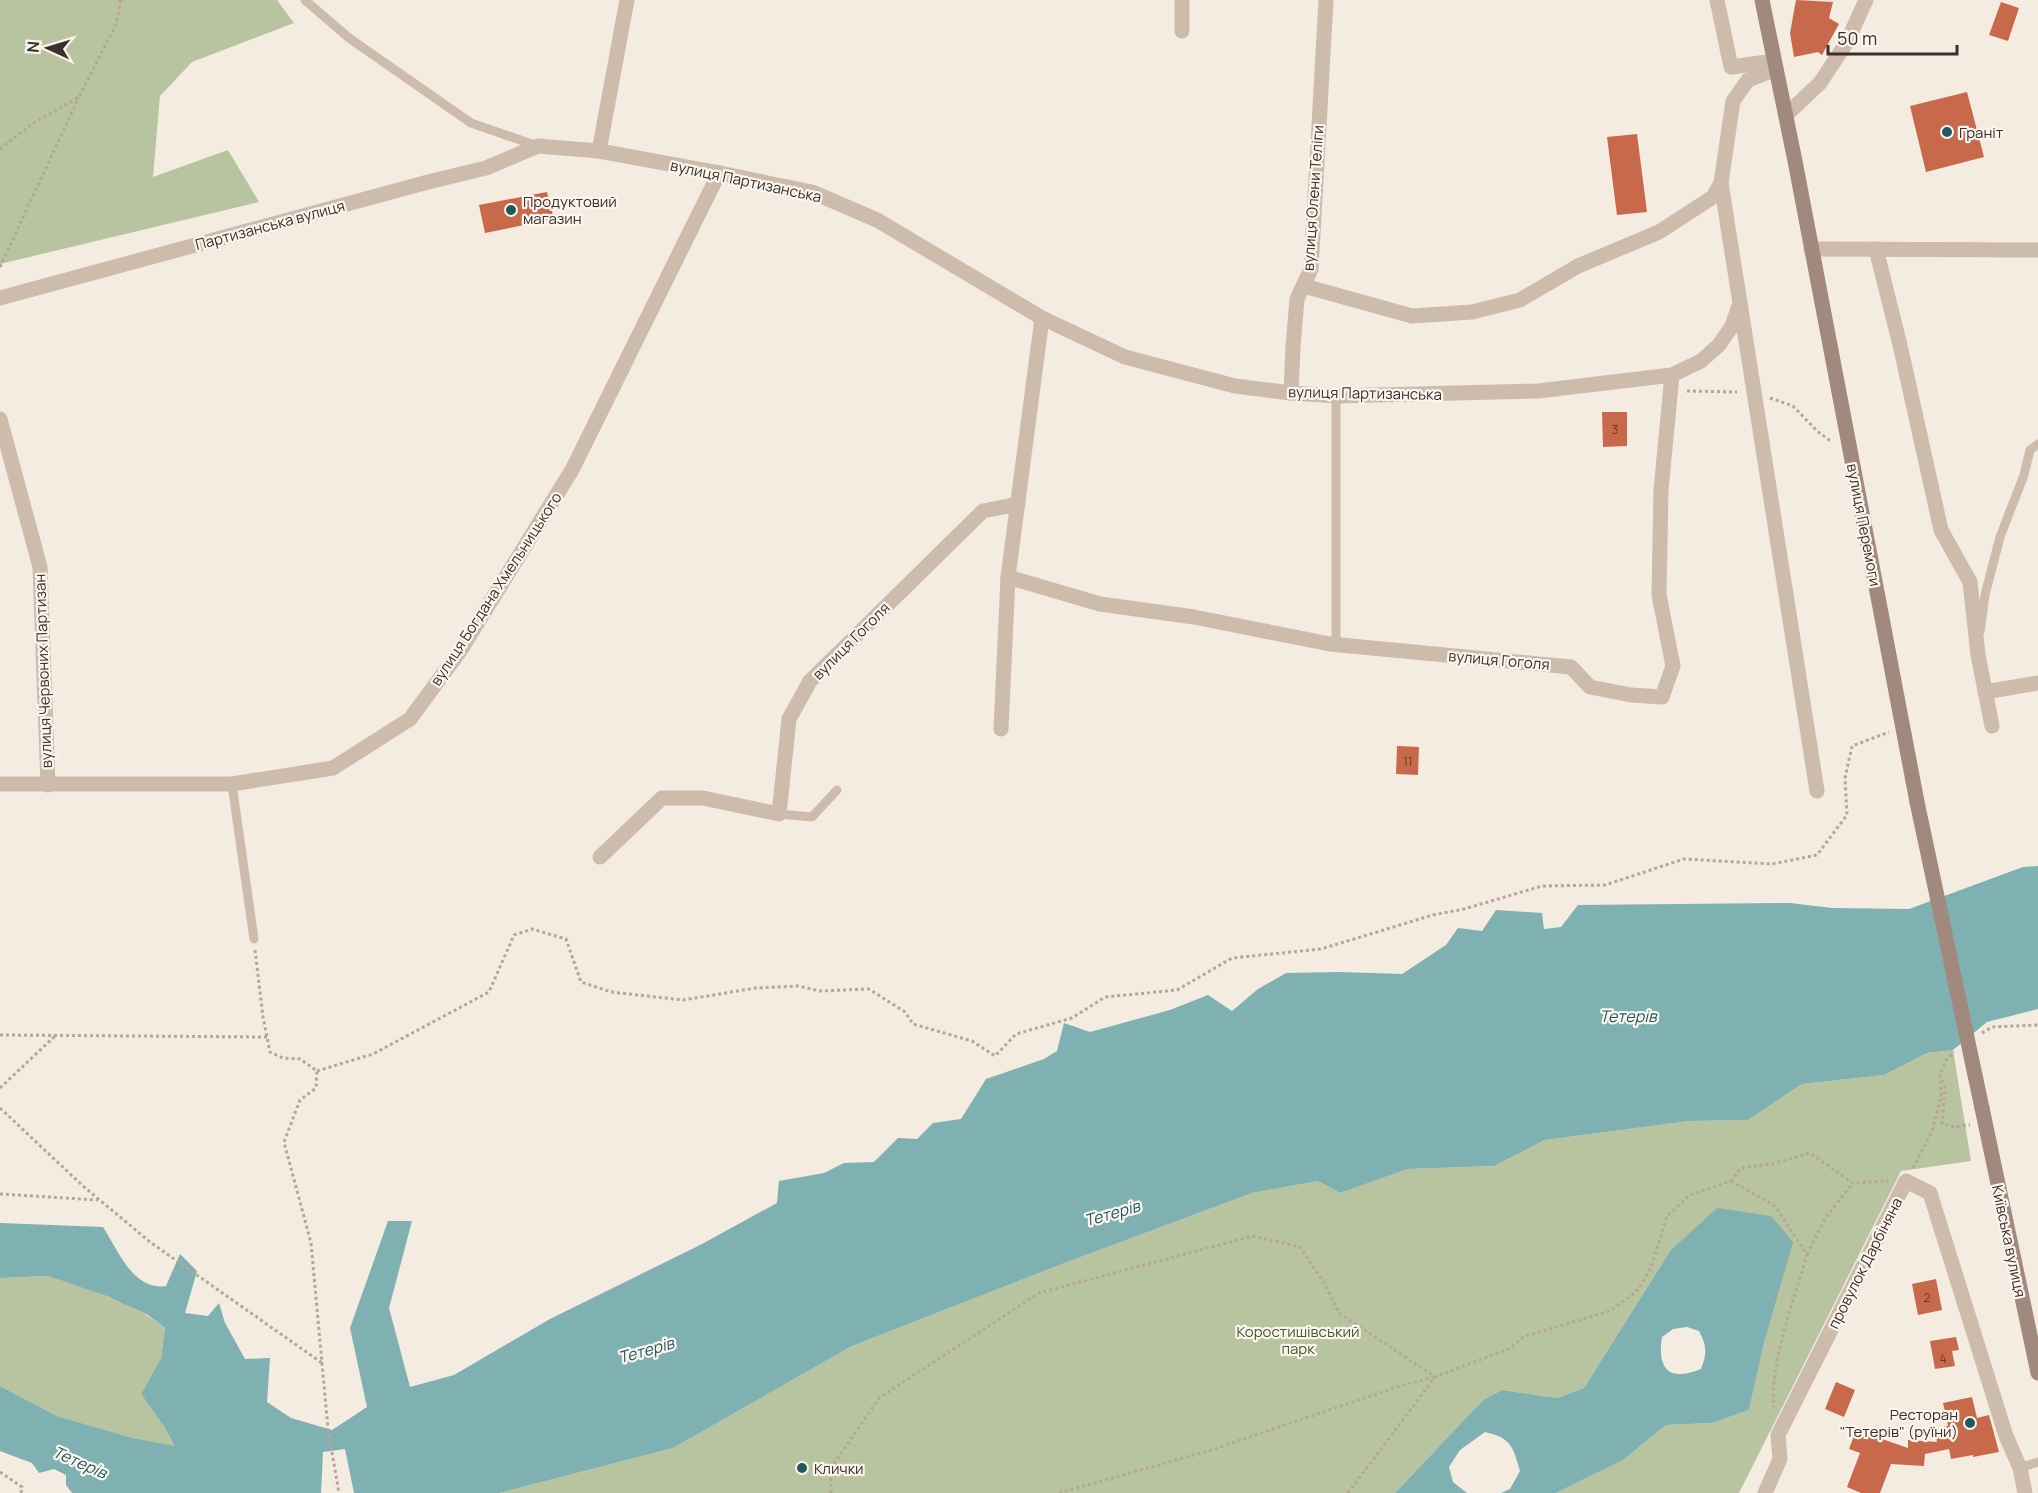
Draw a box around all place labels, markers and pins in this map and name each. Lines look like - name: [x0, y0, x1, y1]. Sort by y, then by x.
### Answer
- place label: Граніт: [1959, 122, 2004, 143]
- marker: Граніт: [1940, 125, 1954, 139]
- place label: Продуктовий магазин: [523, 191, 617, 229]
- marker: Продуктовий магазин: [504, 203, 518, 217]
- place label: Ресторан "Тетерів" (руїни): [1840, 1404, 1958, 1442]
- marker: Ресторан "Тетерів" (руїни): [1963, 1416, 1977, 1430]
- place label: Клички: [814, 1458, 864, 1479]
- marker: Клички: [795, 1461, 809, 1475]

